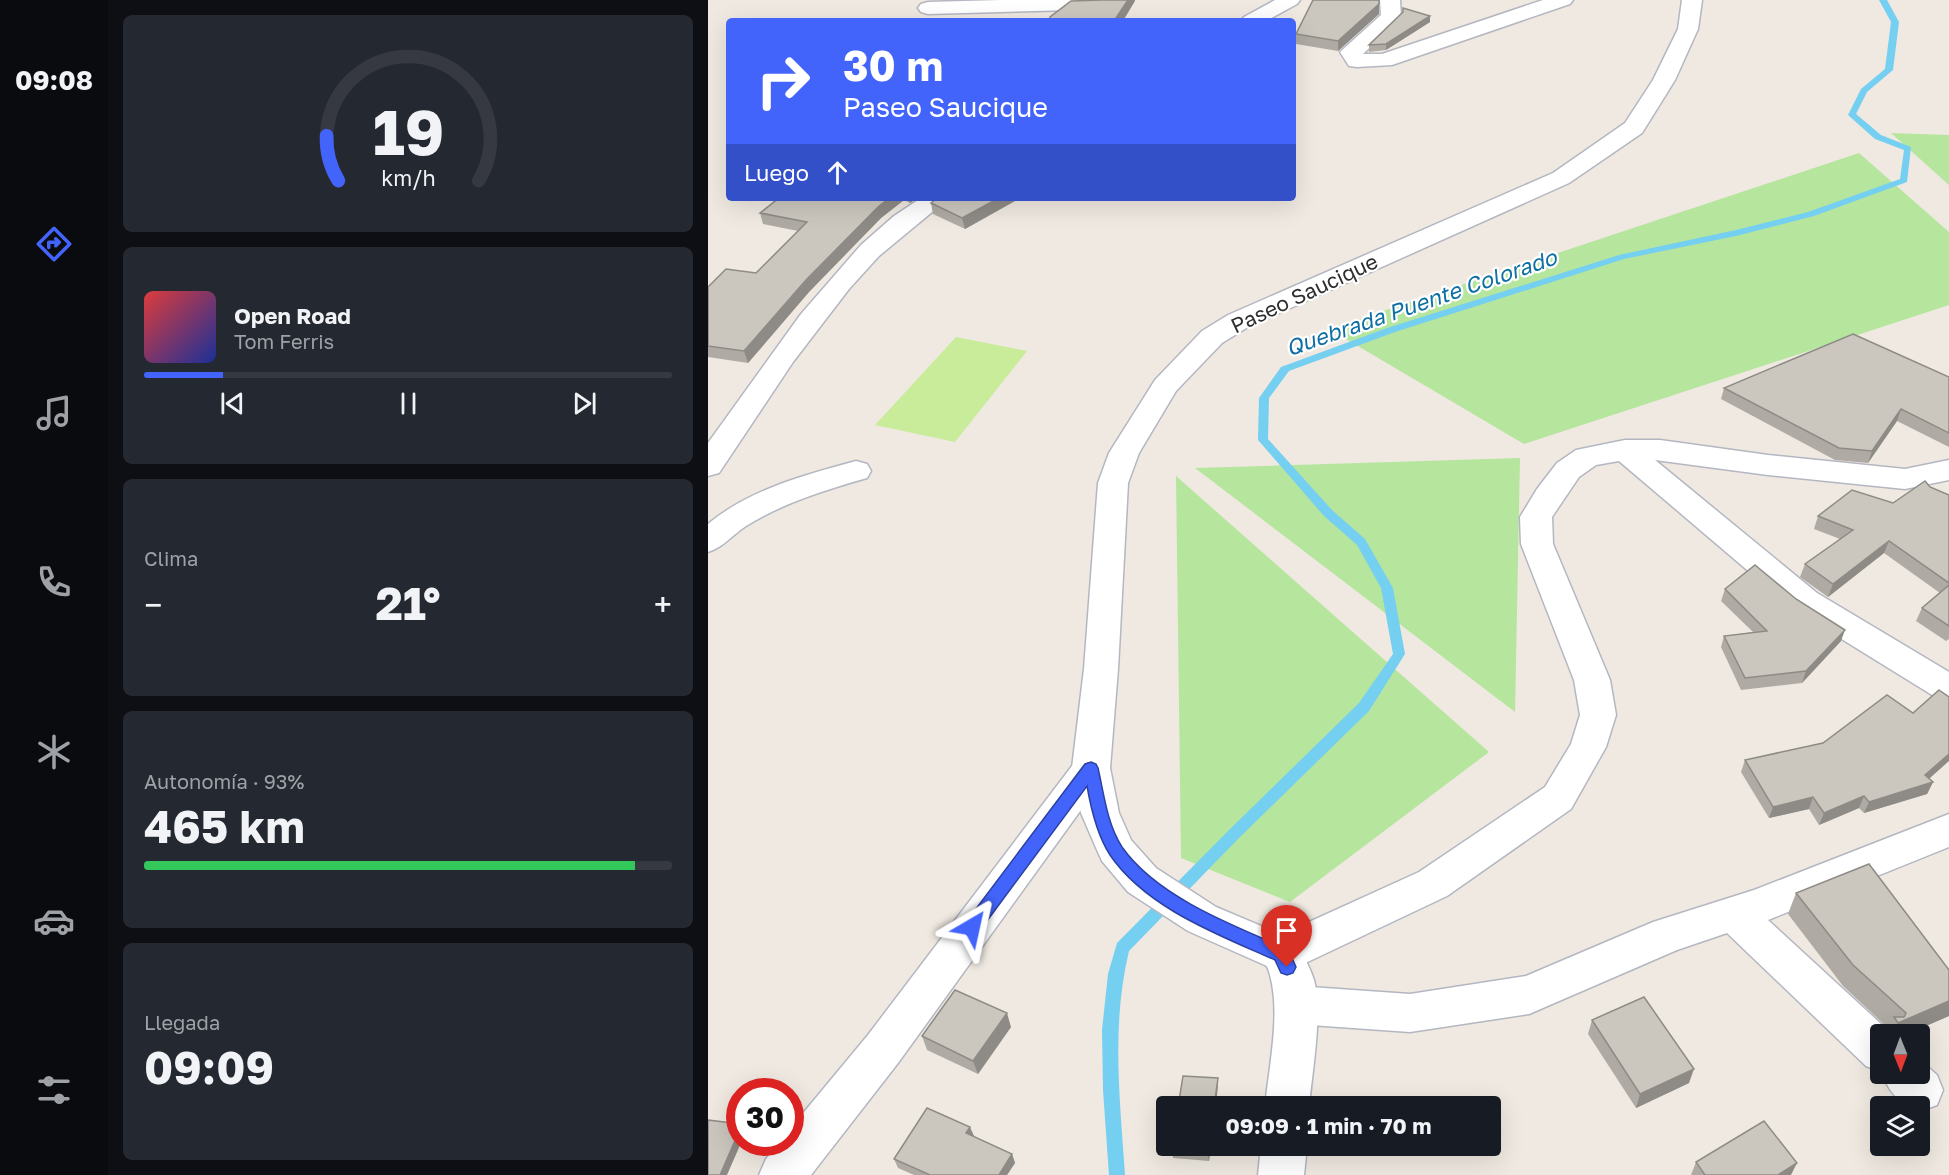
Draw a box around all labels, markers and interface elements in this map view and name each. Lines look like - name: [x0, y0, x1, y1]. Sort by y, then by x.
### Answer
- text: 30 m: [843, 40, 943, 90]
- icon: right: [744, 42, 822, 120]
- text: 09:08: [15, 64, 93, 96]
- text: Paseo Saucique: [843, 91, 1048, 123]
- text: 19: [372, 94, 444, 169]
- icon: ahead: [821, 156, 854, 189]
- text: Luego: [744, 159, 809, 186]
- text: km/h: [381, 165, 435, 191]
- icon: directions: [33, 223, 75, 265]
- water label: Quebrada Puente Colorado: [1282, 242, 1562, 361]
- street label: Paseo Saucique: [1226, 248, 1382, 338]
- text: Open Road: [234, 302, 351, 329]
- text: Tom Ferris: [234, 329, 334, 353]
- icon: previous: [216, 387, 249, 420]
- icon: pause: [392, 387, 425, 420]
- icon: next: [568, 387, 601, 420]
- icon: music: [33, 392, 75, 434]
- text: Clima: [144, 546, 198, 570]
- icon: phone: [33, 561, 75, 603]
- text: 21°: [375, 576, 441, 630]
- text: −: [144, 585, 162, 624]
- text: +: [654, 585, 672, 624]
- icon: climate: [33, 731, 75, 773]
- text: Autonomía · 93%: [144, 769, 304, 793]
- text: 465 km: [144, 799, 305, 853]
- position arrow: [940, 895, 1004, 959]
- icon: car: [33, 900, 75, 942]
- pin: [1261, 905, 1312, 967]
- icon: arrive: [1270, 914, 1303, 947]
- text: Llegada: [144, 1010, 220, 1034]
- north arrow: [1870, 1024, 1930, 1084]
- map controls: [1870, 1024, 1930, 1156]
- text: 09:09: [144, 1040, 274, 1094]
- icon: filters: [33, 1069, 75, 1111]
- speed limit sign: 30: [726, 1078, 804, 1156]
- button: layers: [1870, 1096, 1930, 1156]
- text: 09:09 · 1 min · 70 m: [1225, 1112, 1432, 1139]

